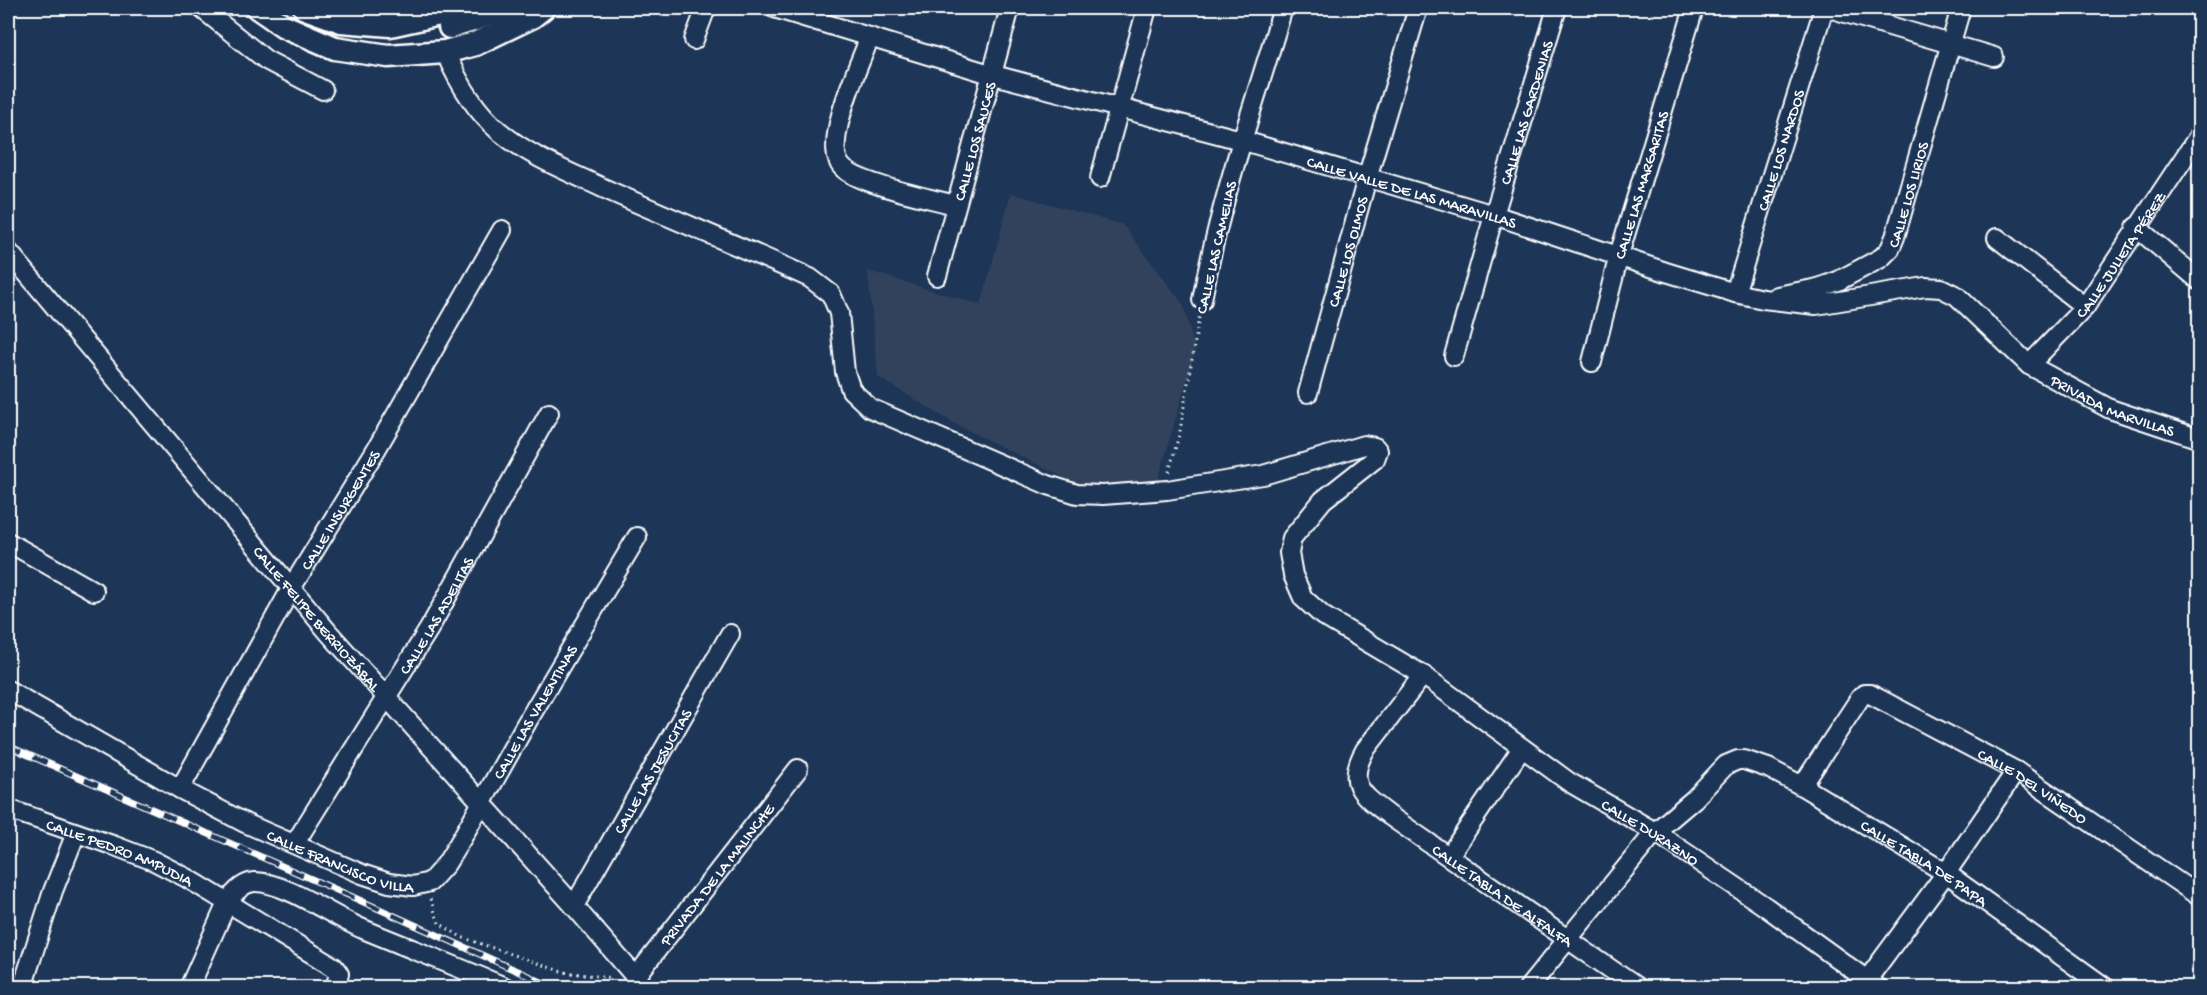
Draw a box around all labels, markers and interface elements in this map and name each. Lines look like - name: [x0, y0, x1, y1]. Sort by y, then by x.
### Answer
- street label: CALLE LAS GARDENIAS: [1498, 38, 1560, 188]
- street label: CALLE LOS SAUCES: [952, 80, 1003, 203]
- street label: CALLE LOS NARDOS: [1755, 87, 1811, 214]
- street label: CALLE LAS MARGARITAS: [1612, 109, 1675, 262]
- street label: CALLE LOS LIRIOS: [1886, 139, 1935, 251]
- street label: CALLE VALLE DE LAS MARAVILLAS: [1304, 154, 1519, 235]
- street label: CALLE LAS CAMELIAS: [1194, 179, 1243, 316]
- street label: CALLE JULIETA PÉREZ: [2073, 189, 2172, 324]
- street label: CALLE LOS OLMOS: [1326, 194, 1375, 310]
- street label: PRIVADA MARVILLAS: [2045, 372, 2177, 443]
- street label: CALLE INSURGENTES: [299, 447, 387, 575]
- street label: CALLE FELIPE BERRIOZÁBAL: [247, 544, 384, 698]
- street label: CALLE LAS ADELITAS: [397, 554, 480, 679]
- street label: CALLE LAS VALENTINAS: [491, 642, 584, 783]
- street label: CALLE LAS JESUCITAS: [611, 706, 698, 838]
- street label: CALLE DEL VIÑEDO: [1973, 746, 2090, 830]
- street label: CALLE DURAZNO: [1597, 797, 1702, 872]
- street label: PRIVADA DE LA MALINCHE: [657, 800, 781, 952]
- street label: CALLE PEDRO AMPUDIA: [43, 817, 197, 893]
- street label: CALLE TABLA DE PAPA: [1856, 817, 1991, 913]
- street label: CALLE FRANCISCO VILLA: [263, 828, 416, 899]
- street label: CALLE TABLA DE ALFALFA: [1427, 842, 1576, 954]

